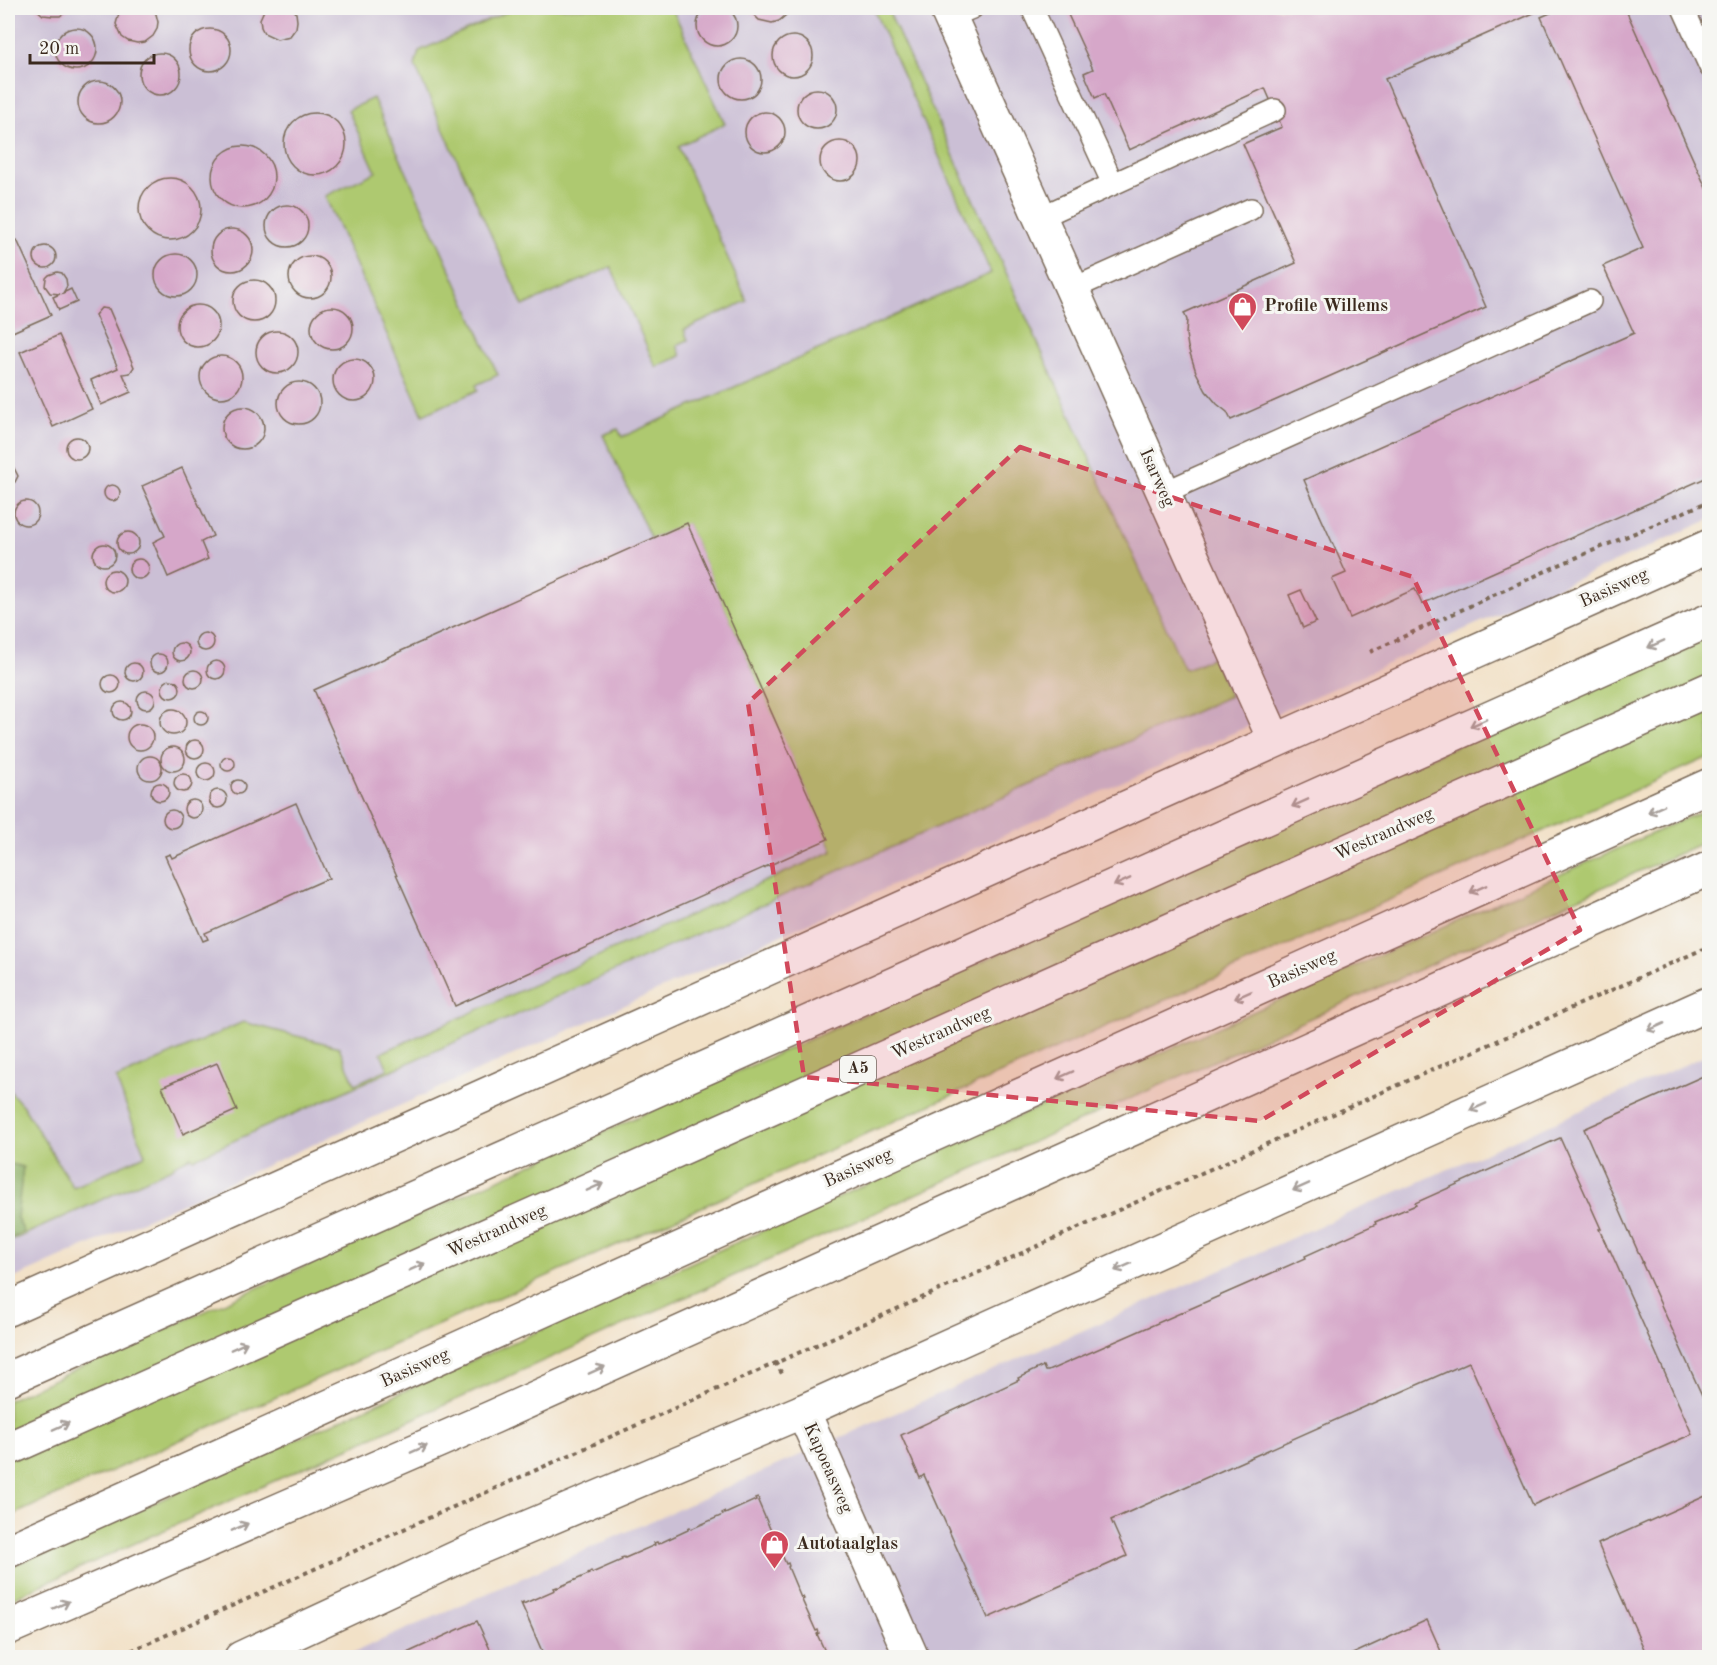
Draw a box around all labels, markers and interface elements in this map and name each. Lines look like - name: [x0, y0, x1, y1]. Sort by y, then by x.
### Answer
- scale bar: [30, 27, 154, 65]
- text: 20 m: [39, 40, 79, 58]
- shop icon: Profile Willems: [1227, 290, 1259, 332]
- place label: Profile Willems: [1264, 297, 1388, 315]
- street label: Isarweg: [1136, 446, 1178, 510]
- street label: Basisweg: [1577, 565, 1651, 611]
- one-way arrow: [1647, 639, 1665, 650]
- one-way arrow: [1469, 718, 1488, 729]
- one-way arrow: [1291, 798, 1309, 809]
- street label: Westrandweg: [1332, 804, 1437, 864]
- one-way arrow: [1648, 804, 1666, 815]
- one-way arrow: [1113, 877, 1131, 888]
- one-way arrow: [1470, 884, 1488, 895]
- street label: Basisweg: [1265, 946, 1339, 992]
- one-way arrow: [1235, 990, 1253, 1001]
- street label: Westrandweg: [889, 1003, 994, 1063]
- one-way arrow: [1648, 1021, 1666, 1033]
- road number: A5: [840, 1056, 876, 1082]
- one-way arrow: [1057, 1070, 1075, 1081]
- one-way arrow: [1470, 1101, 1488, 1113]
- street label: Basisweg: [821, 1145, 895, 1191]
- one-way arrow: [585, 1181, 604, 1192]
- one-way arrow: [1292, 1181, 1310, 1193]
- street label: Westrandweg: [445, 1201, 550, 1261]
- one-way arrow: [408, 1260, 426, 1271]
- one-way arrow: [1114, 1262, 1132, 1273]
- one-way arrow: [229, 1340, 248, 1351]
- street label: Basisweg: [378, 1345, 452, 1391]
- one-way arrow: [587, 1364, 606, 1375]
- one-way arrow: [51, 1419, 69, 1431]
- street label: Kapoeasweg: [800, 1420, 856, 1516]
- one-way arrow: [409, 1443, 427, 1454]
- one-way arrow: [230, 1521, 249, 1532]
- shop icon: Autotaalglas: [759, 1528, 791, 1570]
- place label: Autotaalglas: [796, 1535, 898, 1553]
- one-way arrow: [52, 1599, 70, 1610]

